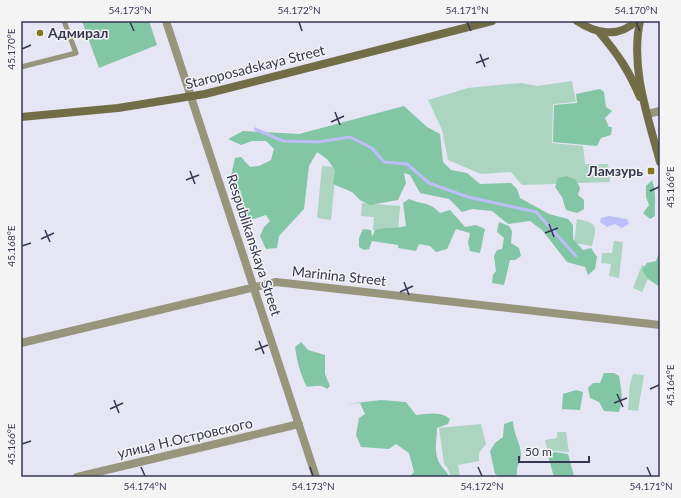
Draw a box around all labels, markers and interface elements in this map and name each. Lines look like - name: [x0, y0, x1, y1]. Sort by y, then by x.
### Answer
- text: 54.173°N: [108, 4, 152, 16]
- text: 54.172°N: [277, 4, 321, 16]
- text: 54.171°N: [445, 4, 489, 16]
- text: 54.170°N: [614, 4, 658, 16]
- place label: Адмирал: [47, 24, 108, 41]
- text: 45.170°E: [5, 28, 17, 70]
- marker: Адмирал: [35, 28, 45, 38]
- street label: Staroposadskaya Street: [183, 41, 326, 92]
- place label: Ламзурь: [586, 162, 643, 179]
- marker: Ламзурь: [646, 166, 656, 176]
- text: 45.166°E: [664, 166, 676, 208]
- street label: Respublikanskaya Street: [223, 172, 285, 318]
- text: 45.168°E: [5, 225, 17, 267]
- street label: Marinina Street: [291, 262, 387, 289]
- text: 45.164°E: [664, 364, 676, 406]
- street label: улица Н.Островского: [116, 414, 254, 461]
- text: 45.166°E: [5, 423, 17, 465]
- scale bar: [519, 438, 589, 464]
- text: 50 m: [525, 444, 552, 459]
- text: 54.174°N: [123, 480, 167, 492]
- text: 54.173°N: [291, 480, 335, 492]
- text: 54.172°N: [460, 480, 504, 492]
- text: 54.171°N: [629, 480, 673, 492]

